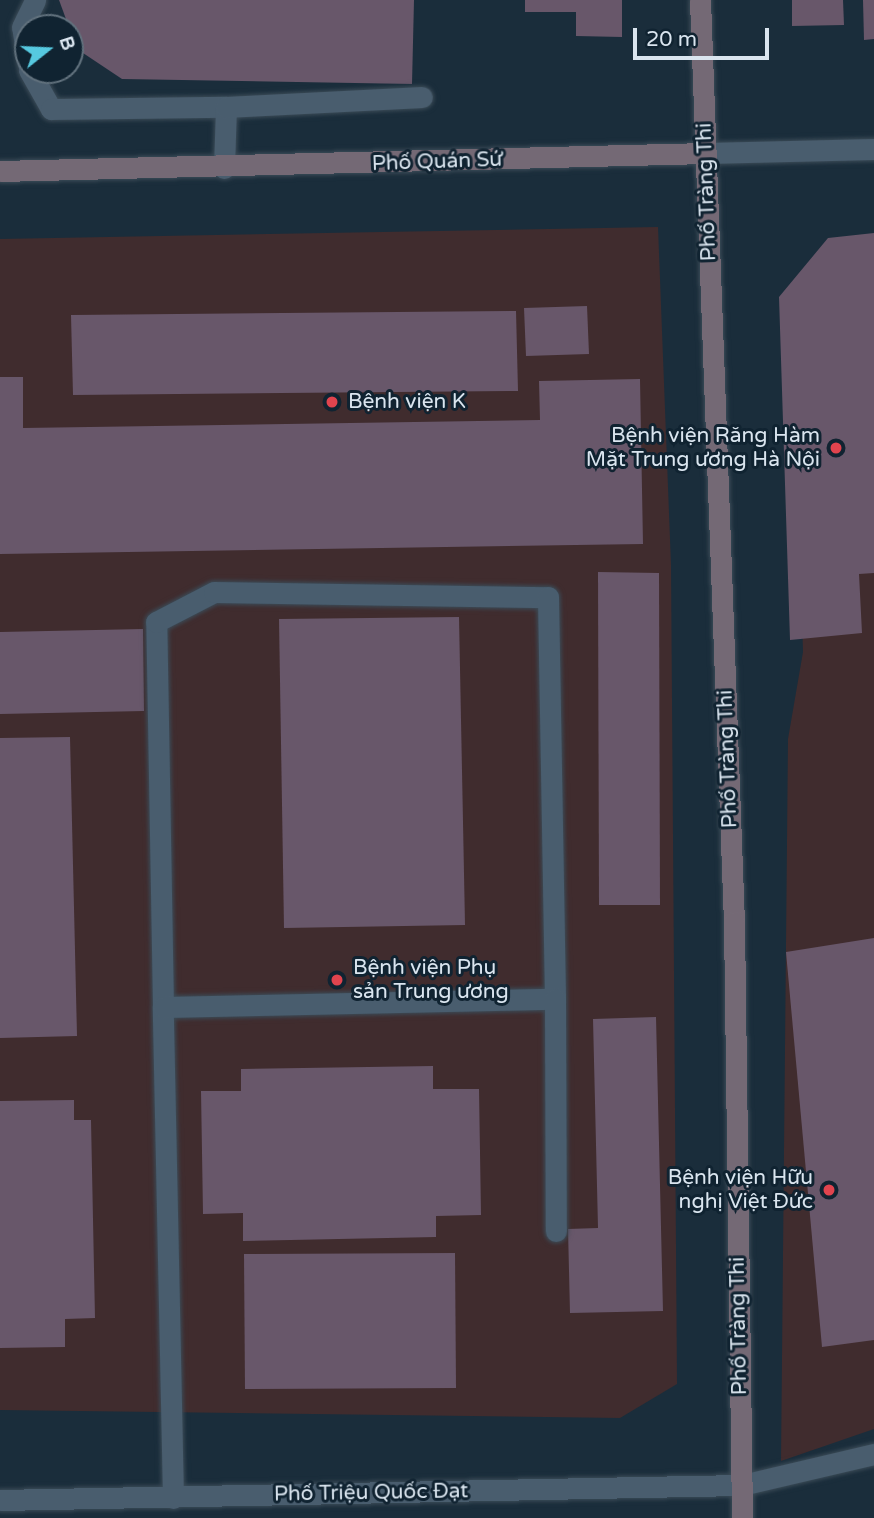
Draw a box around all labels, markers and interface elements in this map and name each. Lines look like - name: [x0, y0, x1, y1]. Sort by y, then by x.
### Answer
- north arrow: [14, 14, 84, 84]
- scale bar: [636, 14, 772, 58]
- text: 20 m: [646, 27, 697, 52]
- text: B: [55, 33, 80, 53]
- street label: Phố Tràng Thi: [692, 122, 722, 262]
- street label: Phố Quán Sứ: [371, 147, 503, 177]
- place label: Bệnh viện K: [348, 389, 466, 415]
- marker: Bệnh viện K: [322, 392, 342, 412]
- place label: Bệnh viện Răng Hàm Mặt Trung ương Hà Nội: [586, 423, 820, 473]
- marker: Bệnh viện Răng Hàm Mặt Trung ương Hà Nội: [826, 438, 846, 458]
- street label: Phố Tràng Thi: [713, 689, 743, 829]
- place label: Bệnh viện Phụ sản Trung ương: [353, 955, 509, 1005]
- marker: Bệnh viện Phụ sản Trung ương: [327, 970, 347, 990]
- place label: Bệnh viện Hữu nghị Việt Đức: [668, 1165, 813, 1215]
- marker: Bệnh viện Hữu nghị Việt Đức: [819, 1180, 839, 1200]
- street label: Phố Tràng Thi: [725, 1257, 753, 1395]
- street label: Phố Triệu Quốc Đạt: [274, 1479, 468, 1507]

